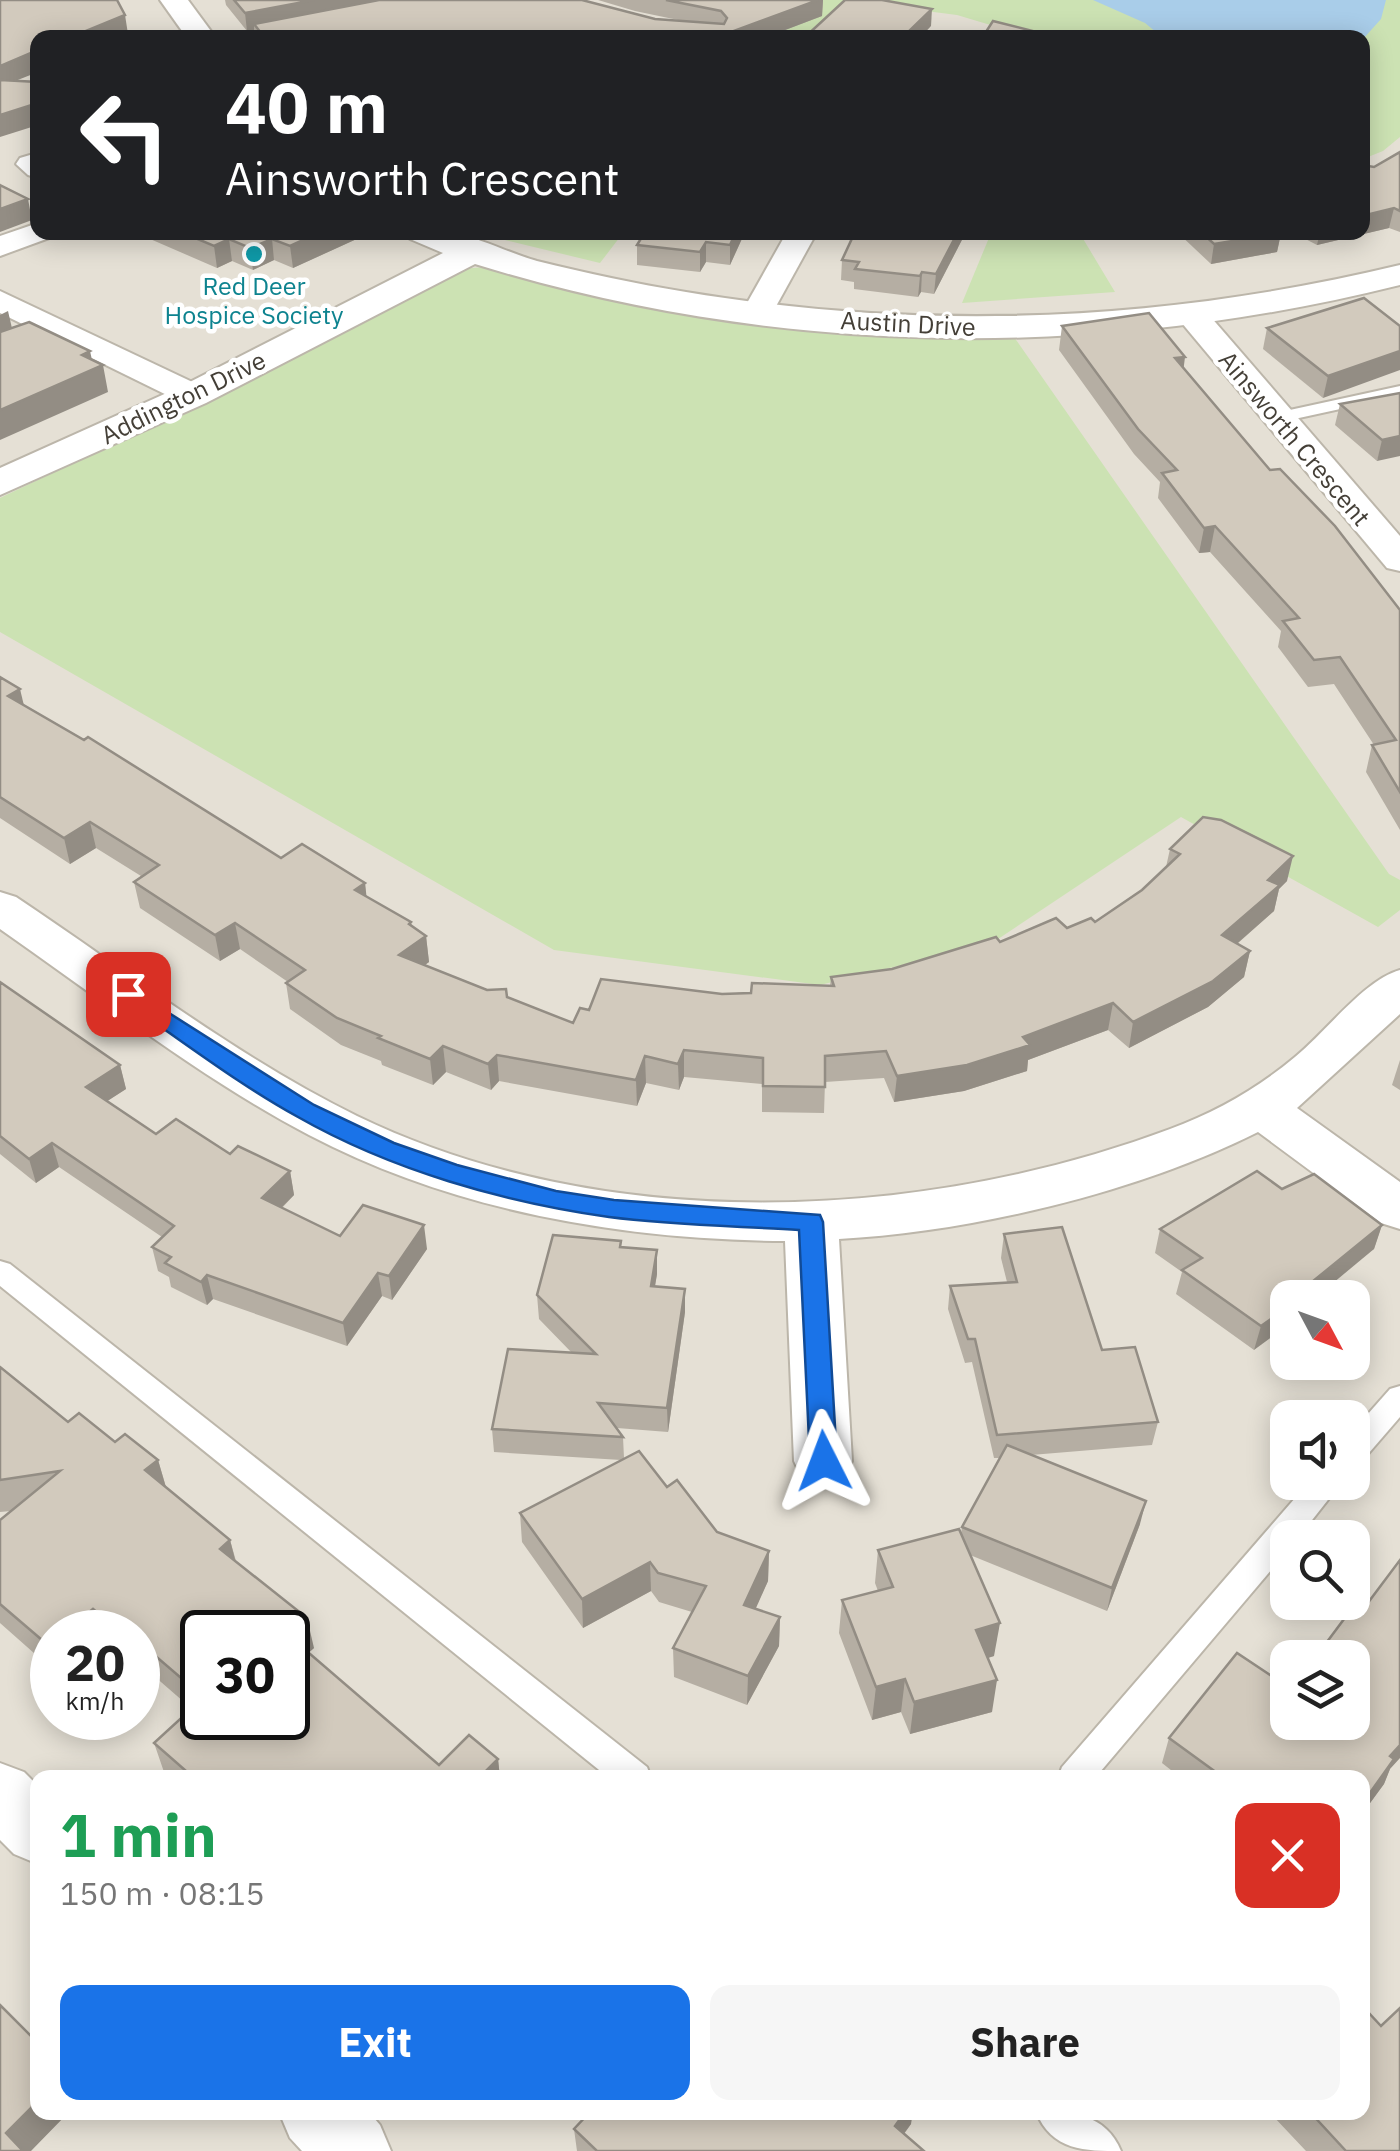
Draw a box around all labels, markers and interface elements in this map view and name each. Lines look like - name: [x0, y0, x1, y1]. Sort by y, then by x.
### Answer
- text: 40 m: [225, 61, 388, 152]
- icon: left: [60, 70, 190, 200]
- text: Ainsworth Crescent: [225, 149, 620, 207]
- marker: Red Deer Hospice Society: [243, 243, 265, 265]
- place label: Red Deer Hospice Society: [165, 269, 344, 331]
- street label: Austin Drive: [840, 303, 976, 343]
- street label: Addington Drive: [95, 343, 271, 451]
- street label: Ainsworth Crescent: [1212, 343, 1378, 533]
- pin: [86, 952, 171, 1037]
- icon: arrive: [101, 967, 156, 1022]
- north arrow: [1270, 1280, 1370, 1380]
- map controls: [1270, 1280, 1370, 1740]
- button: sound: [1270, 1400, 1370, 1500]
- position arrow: [772, 1409, 876, 1513]
- button: search: [1270, 1520, 1370, 1620]
- speed limit sign: 30: [180, 1610, 310, 1740]
- text: 20: [65, 1630, 125, 1695]
- button: layers: [1270, 1640, 1370, 1740]
- text: km/h: [66, 1684, 124, 1717]
- text: 1 min: [60, 1795, 217, 1874]
- button: close: [1235, 1803, 1340, 1908]
- text: 150 m · 08:15: [60, 1872, 265, 1914]
- button: Exit: [60, 1985, 690, 2100]
- button: Share: [710, 1985, 1340, 2100]

